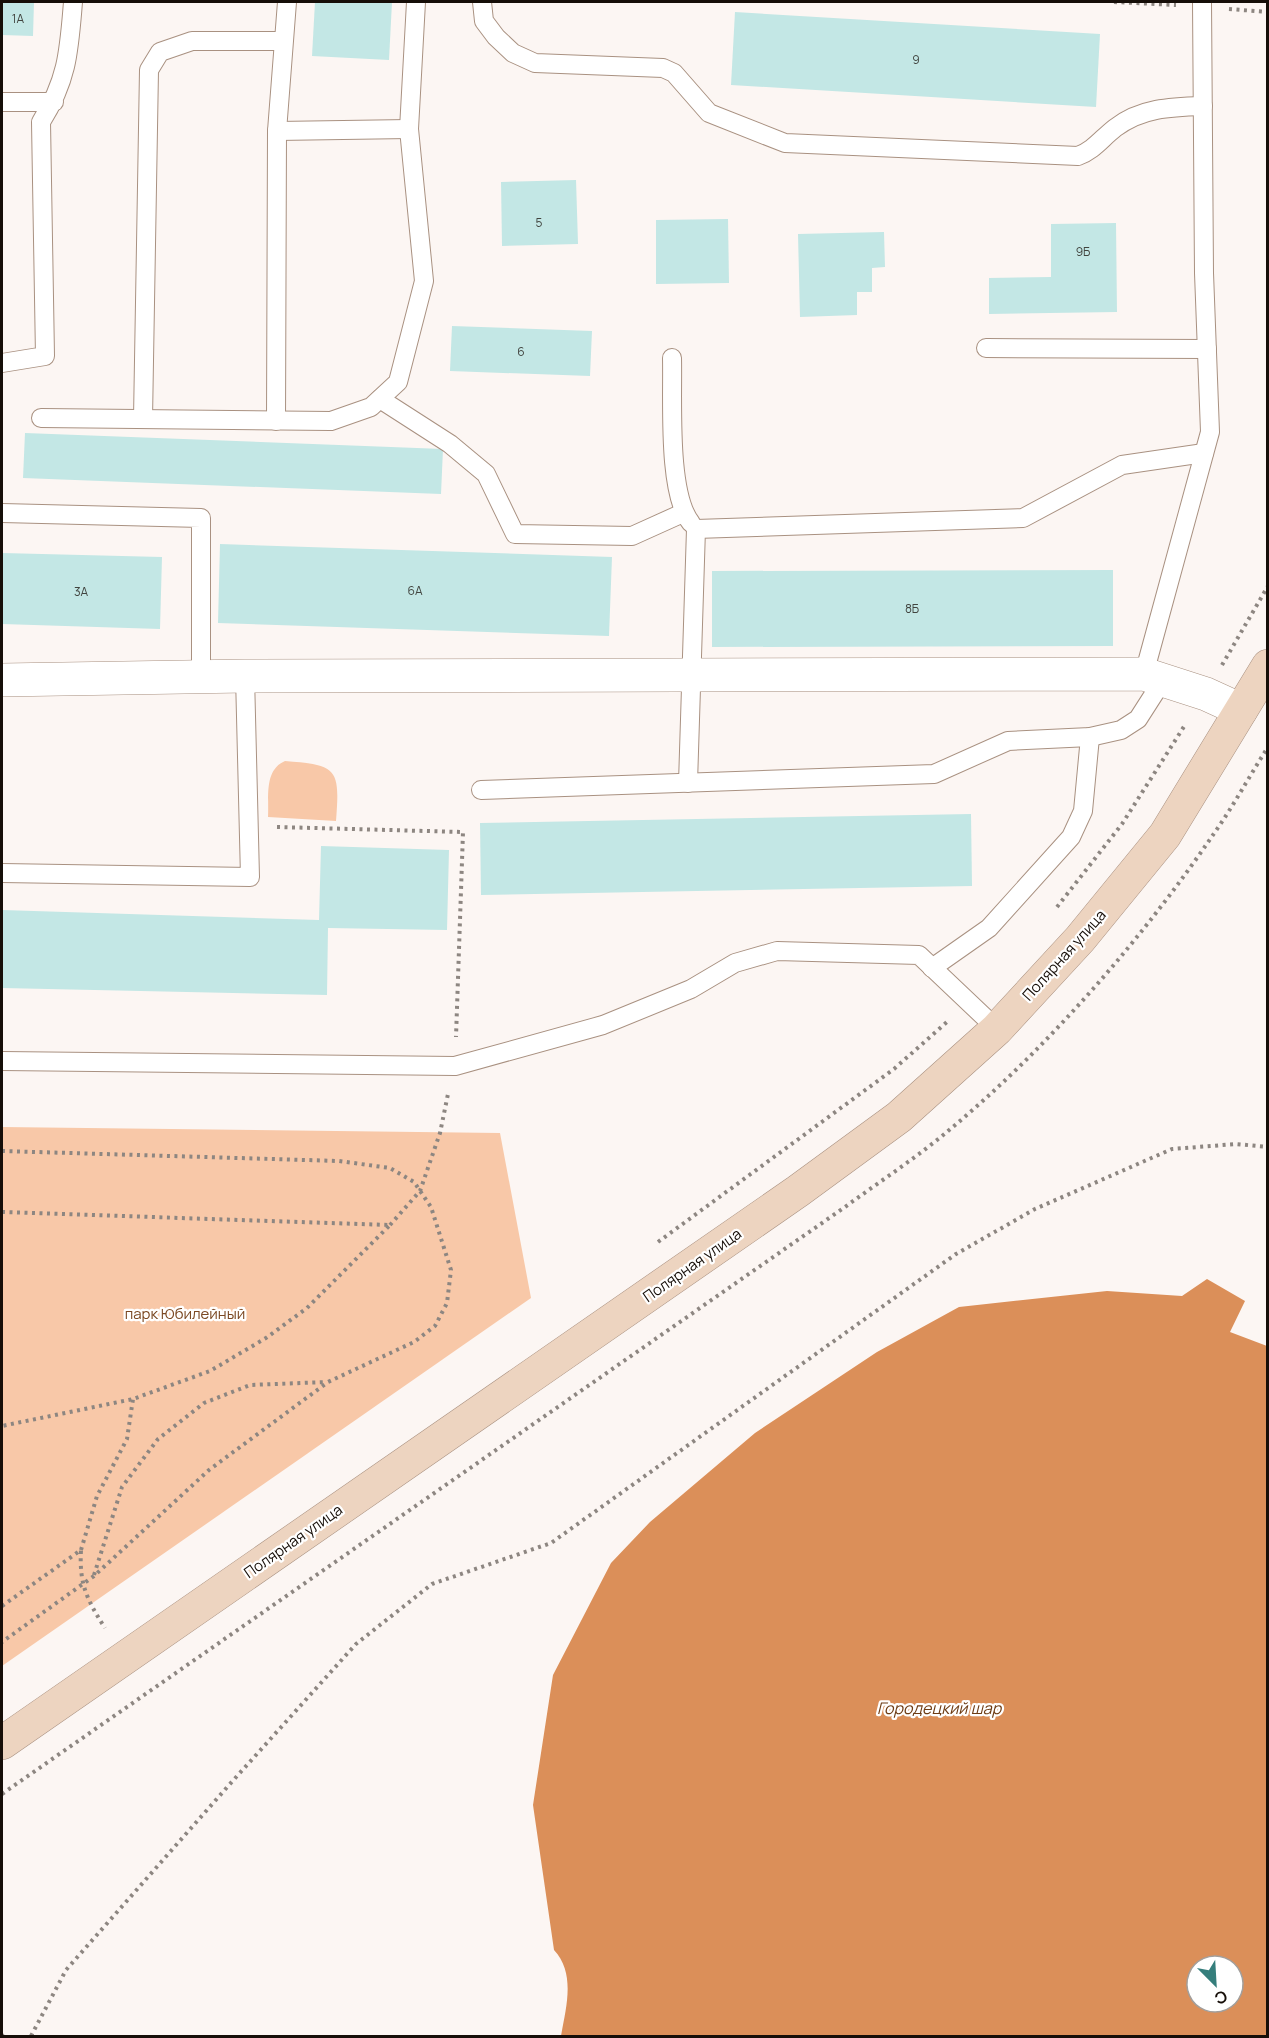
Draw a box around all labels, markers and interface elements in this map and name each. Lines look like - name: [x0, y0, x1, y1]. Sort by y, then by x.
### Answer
- house number: 1А: [12, 10, 25, 27]
- house number: 9: [912, 51, 920, 68]
- house number: 5: [536, 214, 543, 231]
- house number: 9Б: [1076, 243, 1090, 260]
- house number: 6: [517, 343, 525, 360]
- house number: 6А: [407, 582, 423, 599]
- house number: 3А: [74, 583, 89, 600]
- house number: 8Б: [905, 600, 919, 617]
- street label: Полярная улица: [1017, 905, 1111, 1005]
- street label: Полярная улица: [639, 1223, 745, 1307]
- park label: парк Юбилейный: [125, 1303, 245, 1324]
- street label: Полярная улица: [240, 1499, 346, 1583]
- water label: Городецкий шар: [877, 1697, 1003, 1719]
- north arrow: [1185, 1954, 1245, 2014]
- text: С: [1211, 1985, 1231, 2010]

